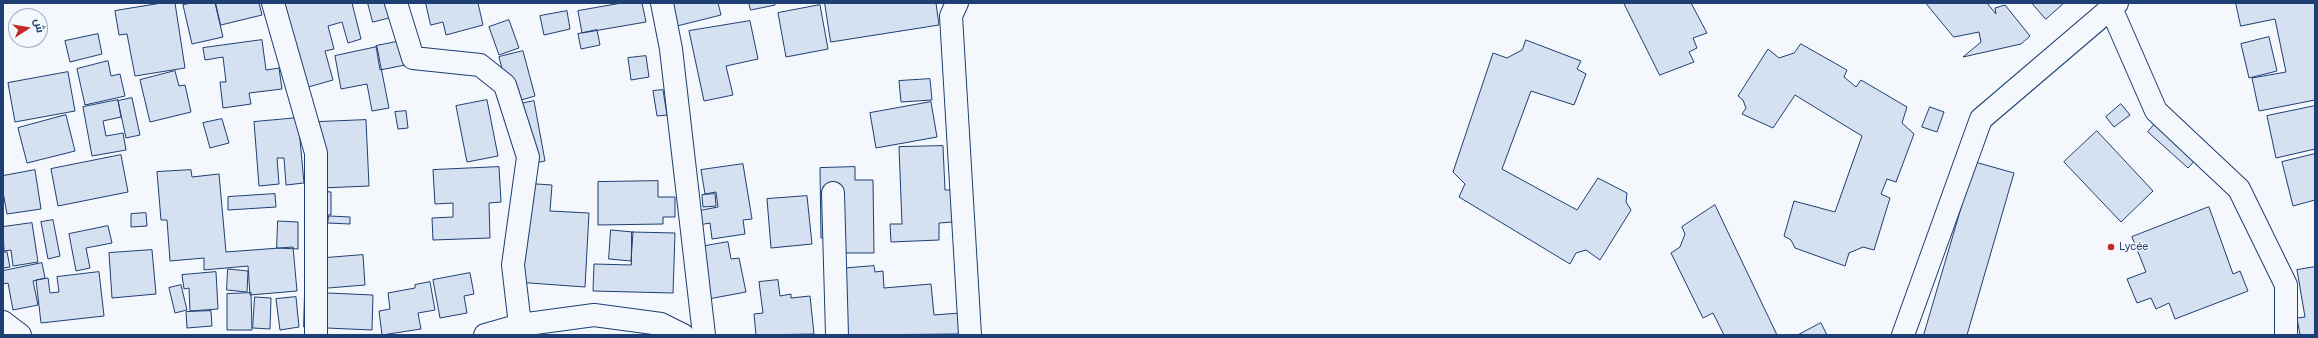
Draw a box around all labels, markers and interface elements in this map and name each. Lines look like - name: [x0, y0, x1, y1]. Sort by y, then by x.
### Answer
- north arrow: [8, 8, 48, 48]
- text: ش: [31, 17, 47, 34]
- place label: Lycée: [2119, 240, 2148, 254]
- marker: Lycée: [2106, 242, 2116, 252]

